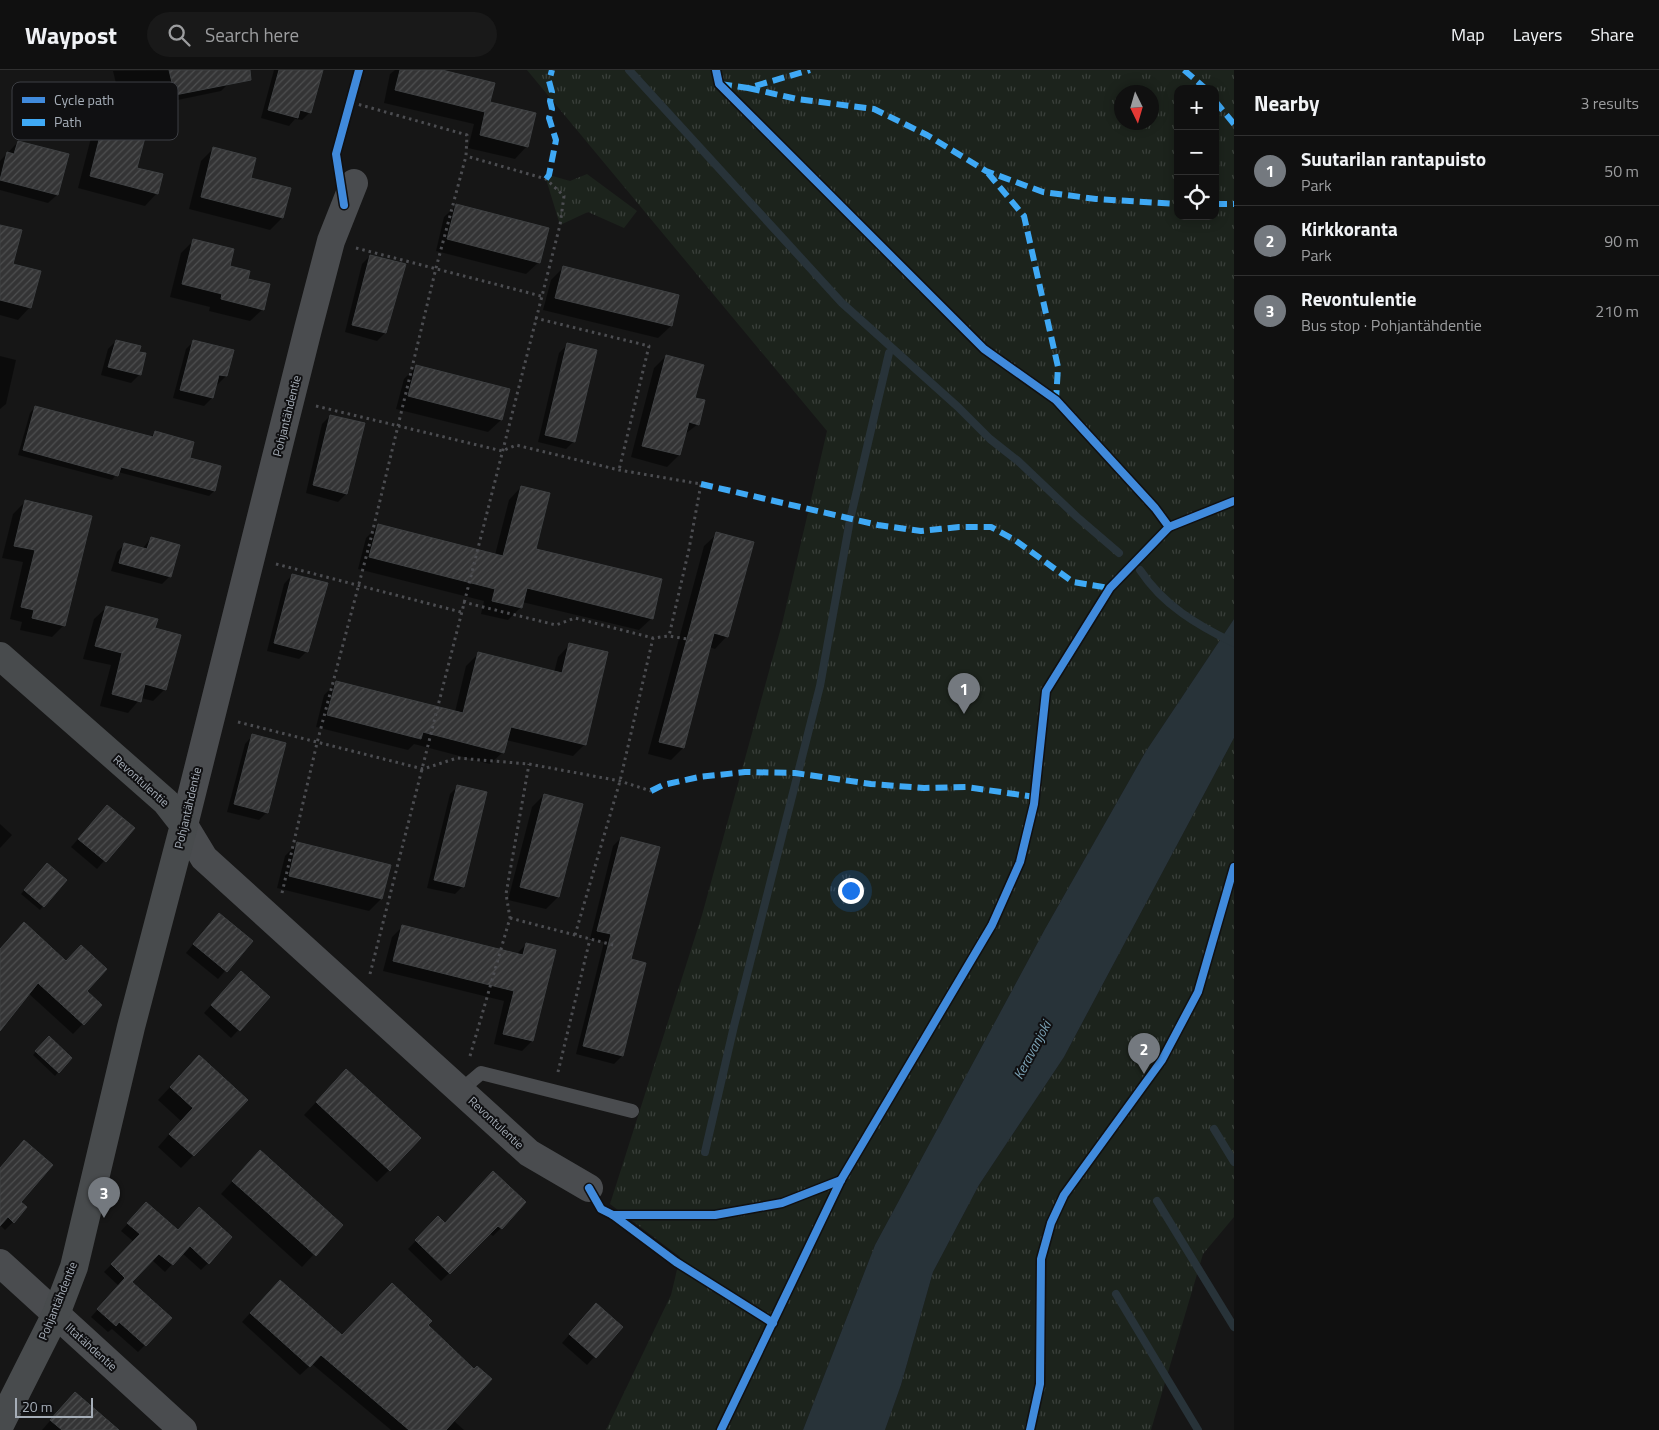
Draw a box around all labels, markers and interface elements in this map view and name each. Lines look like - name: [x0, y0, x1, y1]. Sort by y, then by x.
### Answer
- search box: [147, 12, 497, 57]
- text: Waypost: [25, 17, 117, 53]
- text: Search here: [205, 20, 299, 49]
- icon: search: [165, 21, 193, 49]
- text: Map: [1451, 21, 1485, 48]
- text: Layers: [1513, 21, 1562, 48]
- text: Share: [1590, 21, 1634, 48]
- legend: [12, 82, 178, 140]
- north arrow: [1114, 85, 1159, 130]
- map controls: [1174, 85, 1219, 220]
- button: +: [1174, 85, 1219, 130]
- text: Nearby: [1254, 87, 1319, 119]
- text: Cycle path: [54, 89, 114, 110]
- text: 3 results: [1580, 91, 1639, 115]
- text: Path: [54, 111, 82, 132]
- button: −: [1174, 130, 1219, 175]
- text: Suutarilan rantapuisto: [1301, 144, 1486, 173]
- text: 1: [1266, 159, 1274, 183]
- text: 50 m: [1604, 159, 1639, 183]
- text: Park: [1301, 173, 1332, 197]
- button: locate: [1174, 175, 1219, 220]
- text: Kirkkoranta: [1301, 214, 1398, 243]
- text: 2: [1266, 229, 1274, 253]
- text: 90 m: [1604, 229, 1639, 253]
- text: Park: [1301, 243, 1332, 267]
- text: Revontulentie: [1301, 284, 1416, 313]
- text: 3: [1266, 299, 1274, 323]
- text: 210 m: [1595, 299, 1639, 323]
- text: Bus stop · Pohjantähdentie: [1301, 313, 1482, 337]
- street label: Pohjantähdentie: [267, 373, 306, 459]
- pin: 1: [948, 673, 980, 714]
- street label: Revontulentie: [109, 750, 174, 811]
- street label: Pohjantähdentie: [169, 765, 206, 851]
- your location: [838, 878, 864, 904]
- water label: Keravanjoki: [1007, 1015, 1057, 1083]
- pin: 2: [1128, 1033, 1160, 1074]
- street label: Revontulentie: [464, 1092, 529, 1154]
- pin: 3: [88, 1177, 120, 1218]
- street label: Pohjantähdentie: [33, 1259, 82, 1343]
- street label: Iltatähdentie: [61, 1318, 122, 1375]
- scale bar: [15, 1395, 92, 1418]
- text: 20 m: [22, 1396, 52, 1417]

